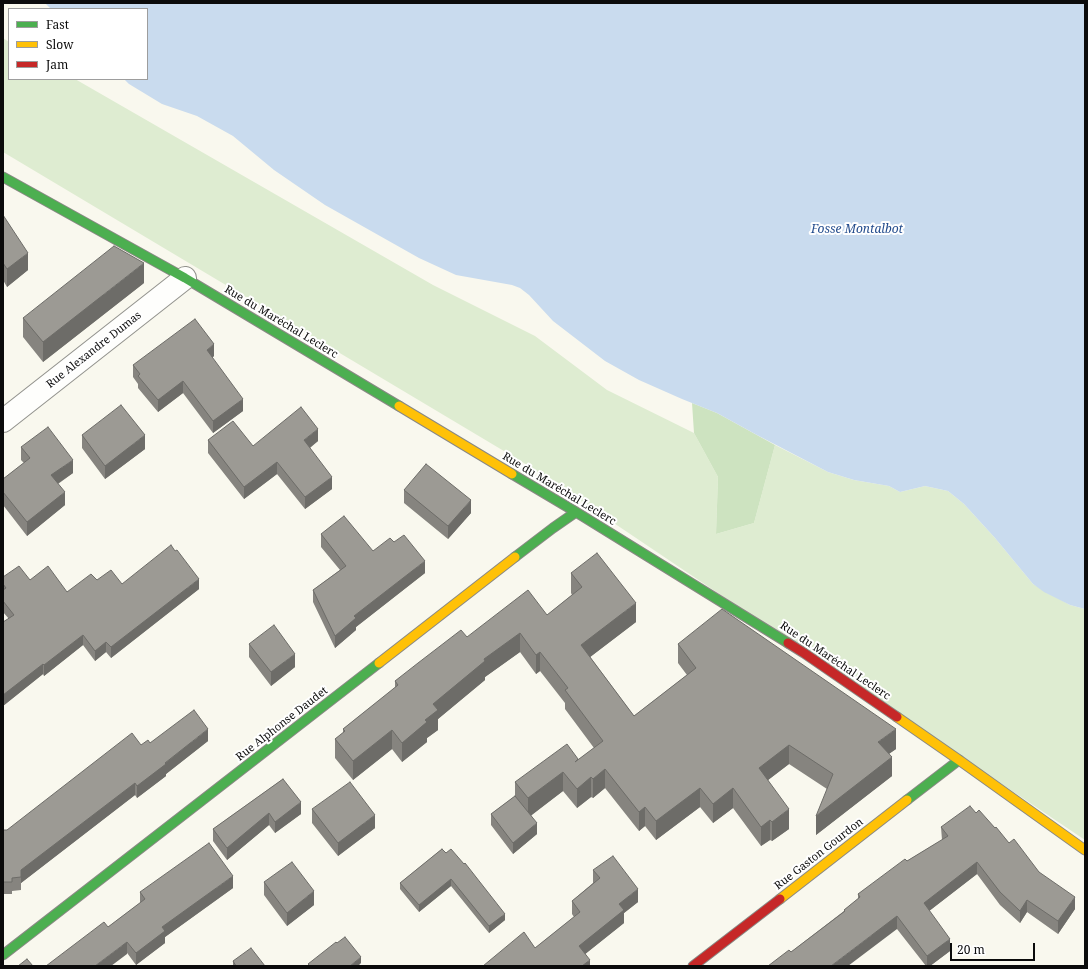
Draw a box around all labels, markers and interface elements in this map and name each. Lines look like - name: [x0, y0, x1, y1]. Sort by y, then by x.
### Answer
- legend: [8, 8, 148, 80]
- text: Fast: [46, 16, 69, 33]
- text: Slow: [46, 36, 74, 53]
- text: Jam: [46, 56, 68, 73]
- water label: Fosse Montalbot: [811, 223, 903, 237]
- street label: Rue du Maréchal Leclerc: [222, 283, 340, 361]
- street label: Rue Alexandre Dumas: [44, 309, 144, 391]
- street label: Rue du Maréchal Leclerc: [500, 450, 618, 528]
- street label: Rue du Maréchal Leclerc: [777, 619, 893, 703]
- street label: Rue Alphonse Daudet: [234, 684, 330, 764]
- street label: Rue Gaston Gourdon: [772, 815, 866, 893]
- scale bar: [952, 935, 1037, 961]
- text: 20 m: [957, 941, 985, 958]

